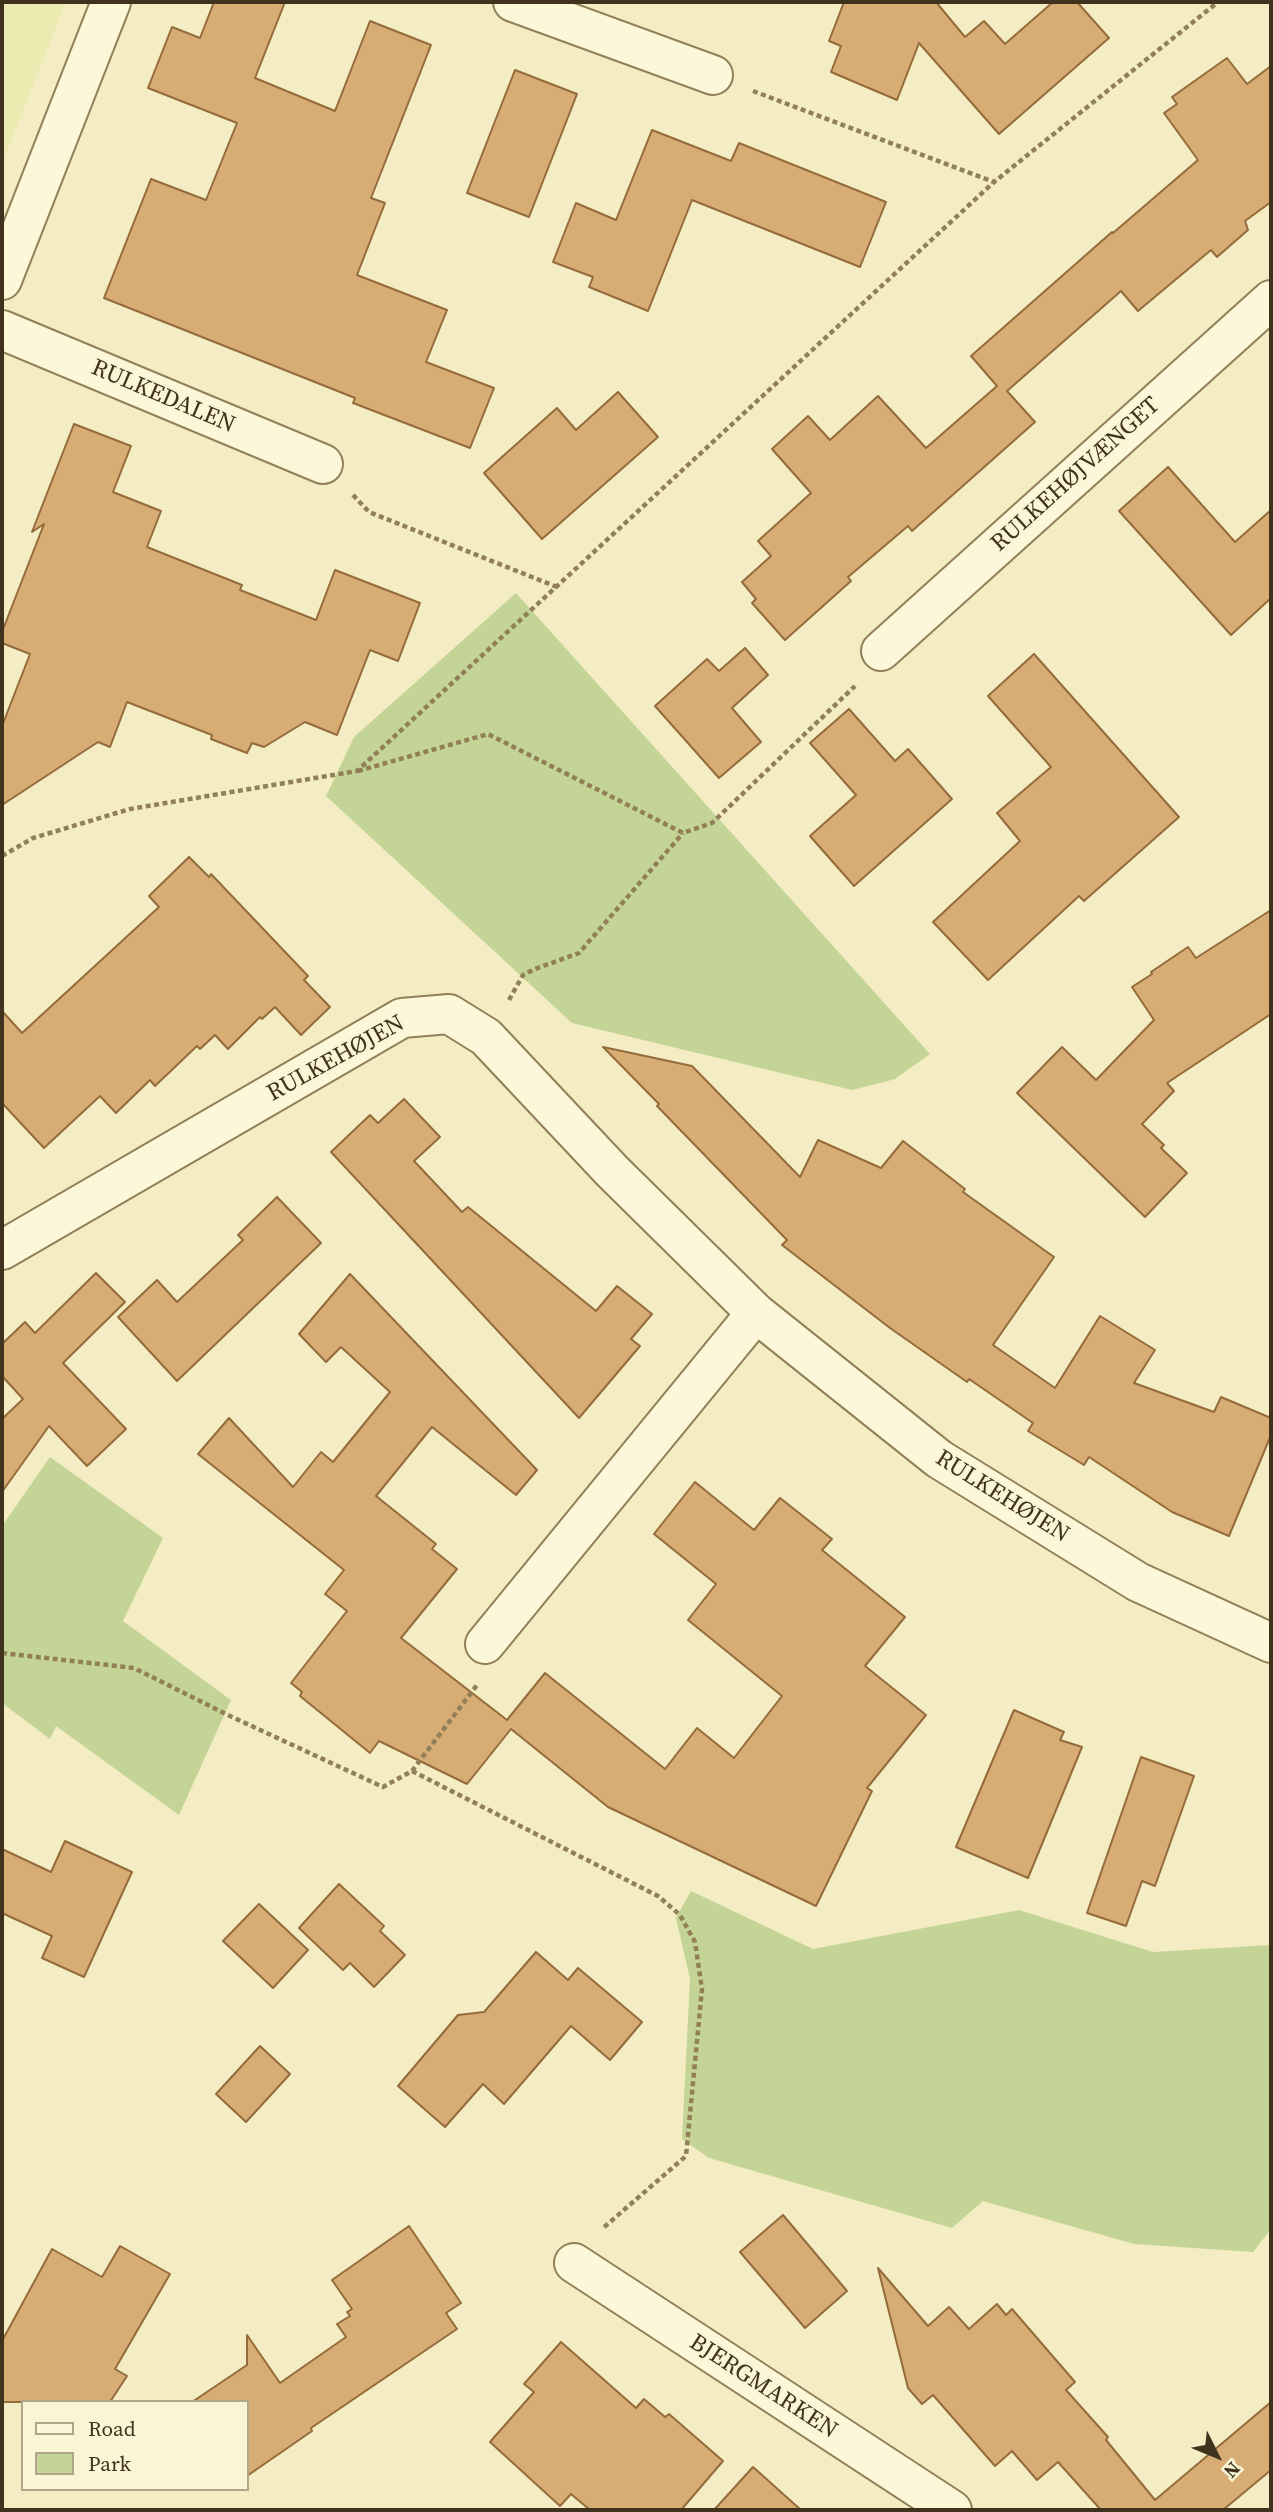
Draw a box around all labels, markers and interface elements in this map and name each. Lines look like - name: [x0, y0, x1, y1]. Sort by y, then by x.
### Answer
- street label: RULKEDALEN: [87, 354, 239, 440]
- street label: RULKEHØJVÆNGET: [986, 392, 1166, 558]
- street label: RULKEHØJEN: [262, 1009, 410, 1109]
- street label: RULKEHØJEN: [930, 1444, 1074, 1550]
- street label: BJERGMARKEN: [684, 2328, 842, 2446]
- legend: [21, 2400, 248, 2491]
- text: Road: [88, 2414, 136, 2443]
- north arrow: [1182, 2421, 1252, 2491]
- text: Park: [88, 2449, 131, 2478]
- text: N: [1218, 2456, 1247, 2484]

